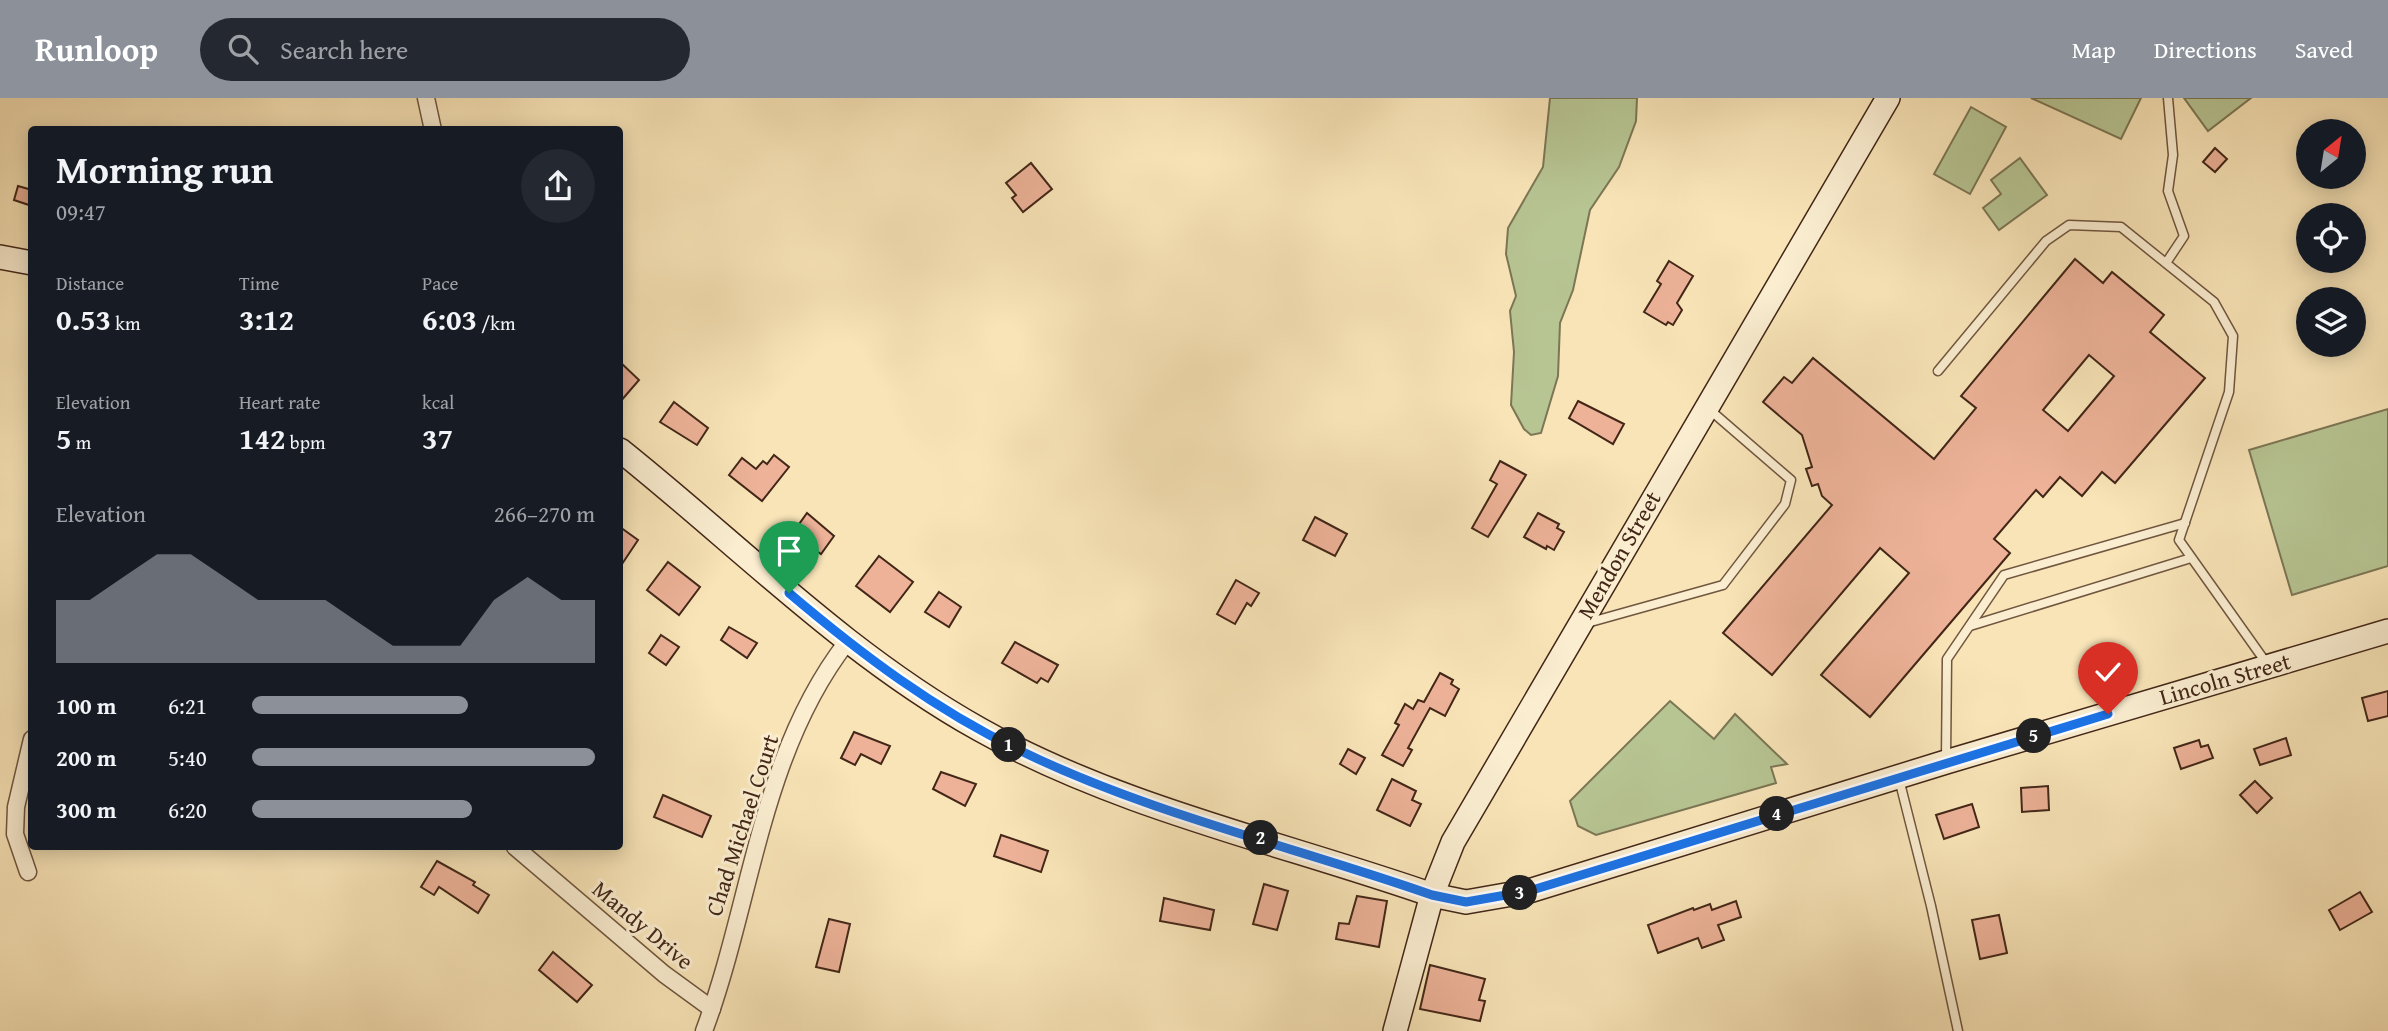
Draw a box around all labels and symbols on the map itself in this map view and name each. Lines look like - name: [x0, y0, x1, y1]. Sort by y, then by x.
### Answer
- north arrow: [2296, 119, 2366, 189]
- street label: Mendon Street: [1569, 485, 1669, 625]
- pin: [759, 521, 819, 593]
- pin: [2078, 642, 2138, 714]
- street label: Lincoln Street: [2155, 644, 2294, 713]
- pin: 5: [2016, 718, 2052, 754]
- pin: 1: [992, 728, 1026, 762]
- street label: Chad Michael Court: [697, 730, 786, 920]
- pin: 4: [1760, 796, 1795, 832]
- pin: 2: [1244, 820, 1278, 856]
- street label: Mandy Drive: [586, 872, 701, 977]
- pin: 3: [1502, 876, 1538, 910]

